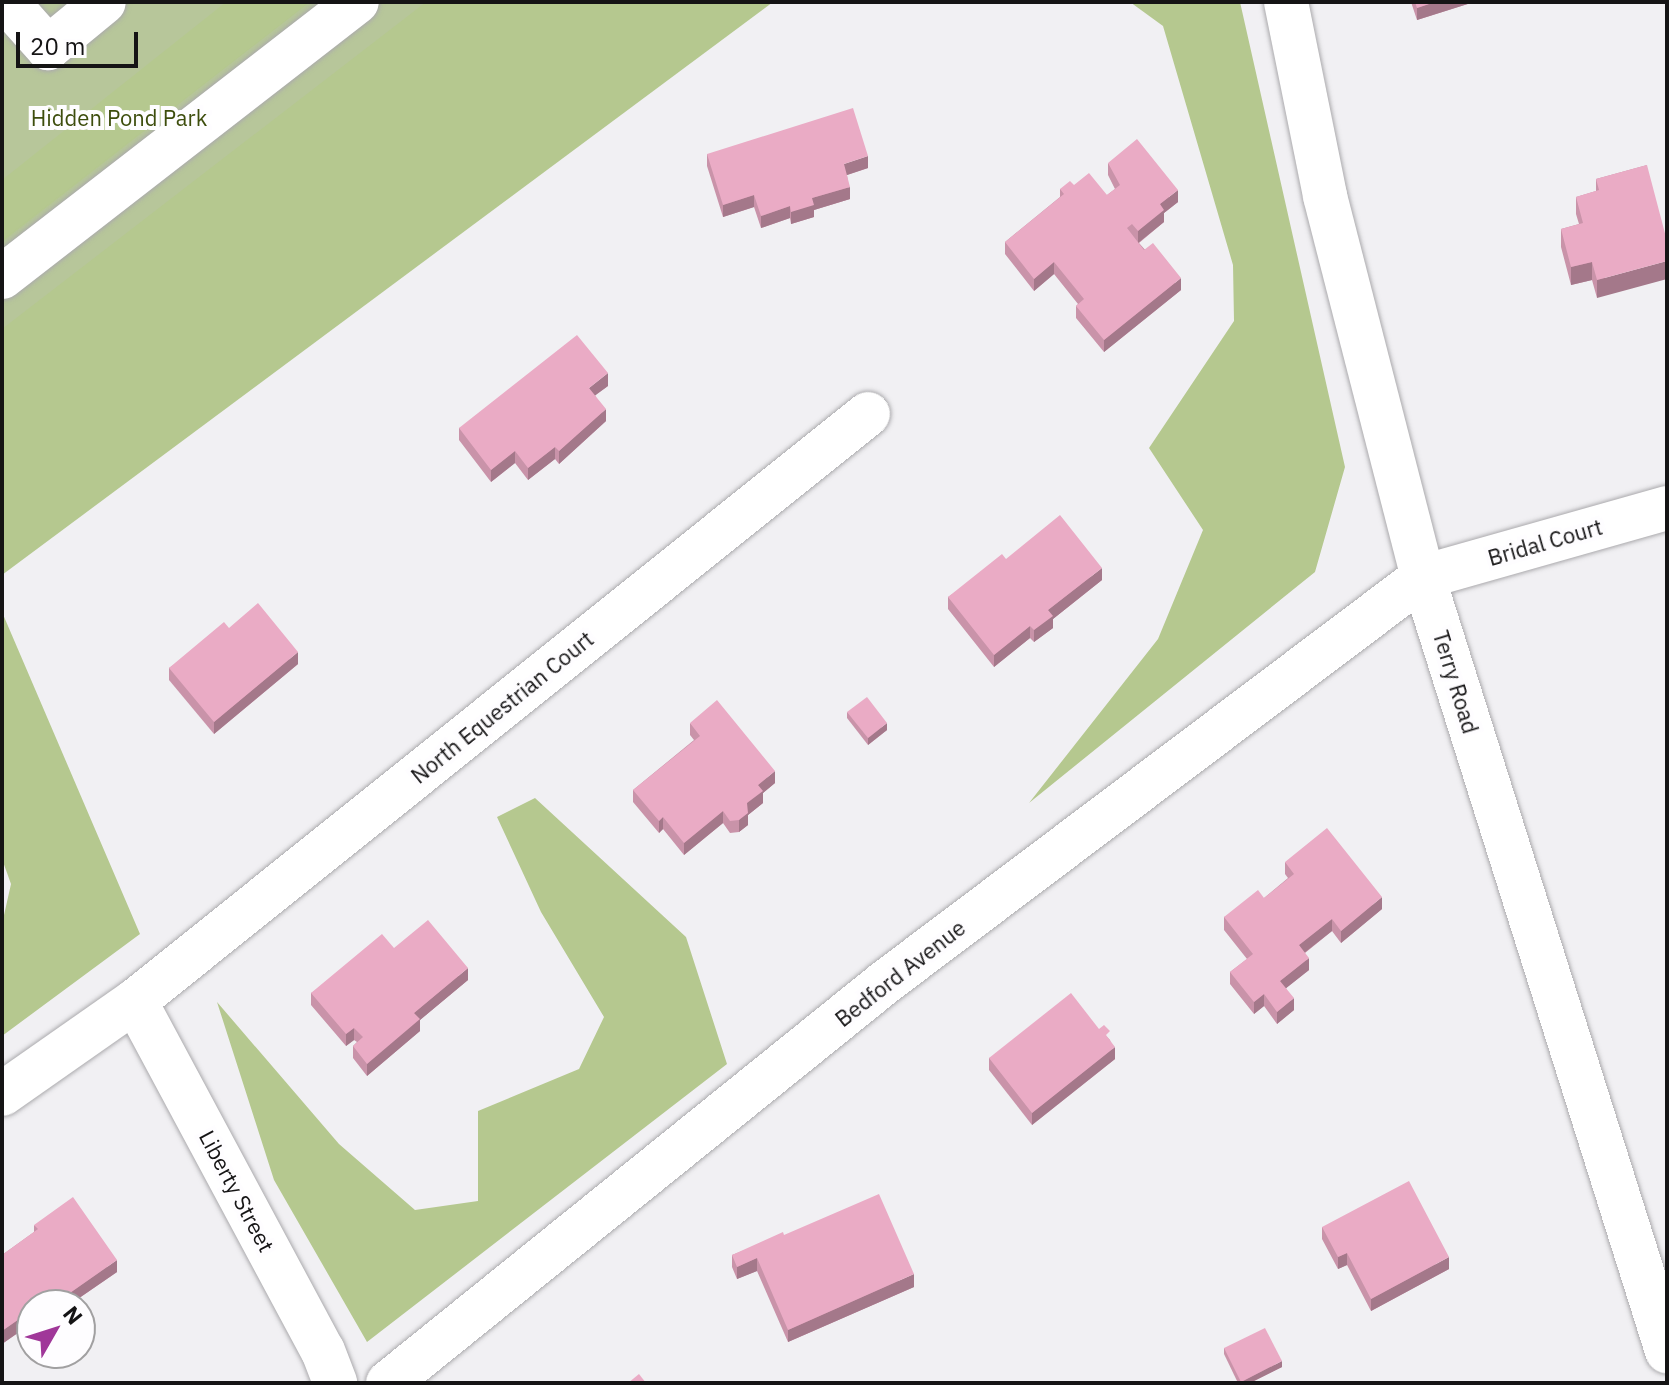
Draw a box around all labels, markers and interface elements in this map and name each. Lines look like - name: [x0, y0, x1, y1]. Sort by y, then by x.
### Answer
- scale bar: [20, 16, 142, 66]
- text: 20 m: [30, 30, 85, 62]
- park label: Hidden Pond Park: [31, 105, 207, 131]
- street label: Bridal Court: [1485, 513, 1605, 571]
- street label: North Equestrian Court: [405, 625, 599, 789]
- street label: Terry Road: [1428, 627, 1484, 737]
- street label: Bedford Avenue: [830, 914, 970, 1032]
- street label: Liberty Street: [194, 1126, 280, 1256]
- north arrow: [16, 1289, 96, 1369]
- text: N: [57, 1300, 90, 1330]

